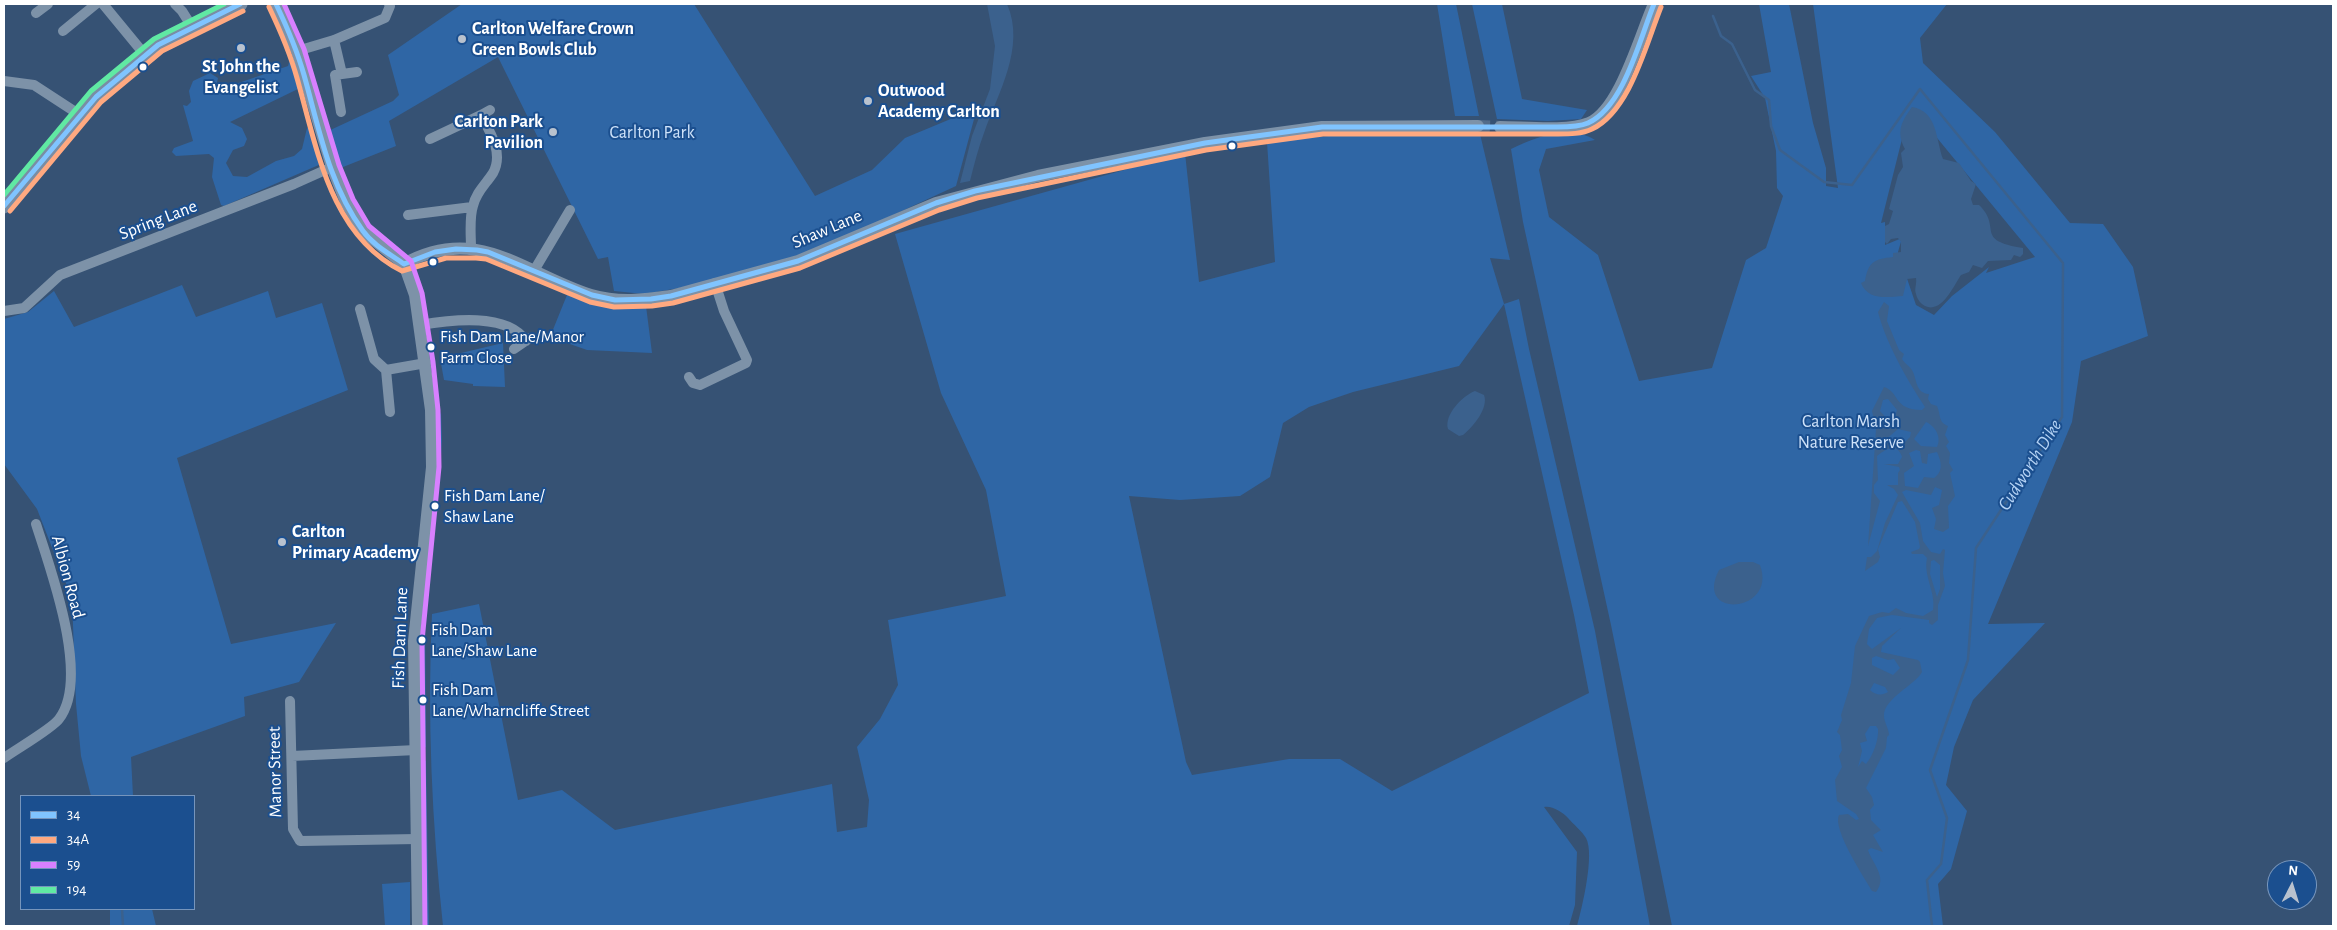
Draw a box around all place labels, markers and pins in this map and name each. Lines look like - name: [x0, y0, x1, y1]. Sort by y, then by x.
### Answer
- place label: Carlton Welfare Crown Green Bowls Club: [472, 18, 634, 60]
- marker: Carlton Welfare Crown Green Bowls Club: [456, 33, 468, 45]
- marker: St John the Evangelist: [235, 42, 247, 54]
- place label: St John the Evangelist: [202, 56, 280, 98]
- unlabelled marker: [138, 62, 148, 72]
- place label: Outwood Academy Carlton: [878, 80, 1000, 122]
- marker: Outwood Academy Carlton: [862, 95, 874, 107]
- place label: Carlton Park Pavilion: [454, 111, 543, 154]
- marker: Carlton Park Pavilion: [547, 126, 559, 138]
- unlabelled marker: [1227, 141, 1237, 151]
- unlabelled marker: [428, 257, 438, 267]
- place label: Fish Dam Lane/Manor Farm Close: [440, 327, 584, 367]
- marker: Fish Dam Lane/Manor Farm Close: [426, 342, 436, 352]
- place label: Fish Dam Lane/ Shaw Lane: [444, 486, 545, 526]
- marker: Fish Dam Lane/ Shaw Lane: [430, 501, 440, 511]
- place label: Carlton Primary Academy: [292, 521, 419, 564]
- marker: Carlton Primary Academy: [276, 536, 288, 548]
- place label: Fish Dam Lane/Shaw Lane: [431, 620, 537, 660]
- marker: Fish Dam Lane/Shaw Lane: [417, 635, 427, 645]
- place label: Fish Dam Lane/Wharncliffe Street: [432, 680, 590, 720]
- marker: Fish Dam Lane/Wharncliffe Street: [418, 695, 428, 705]

